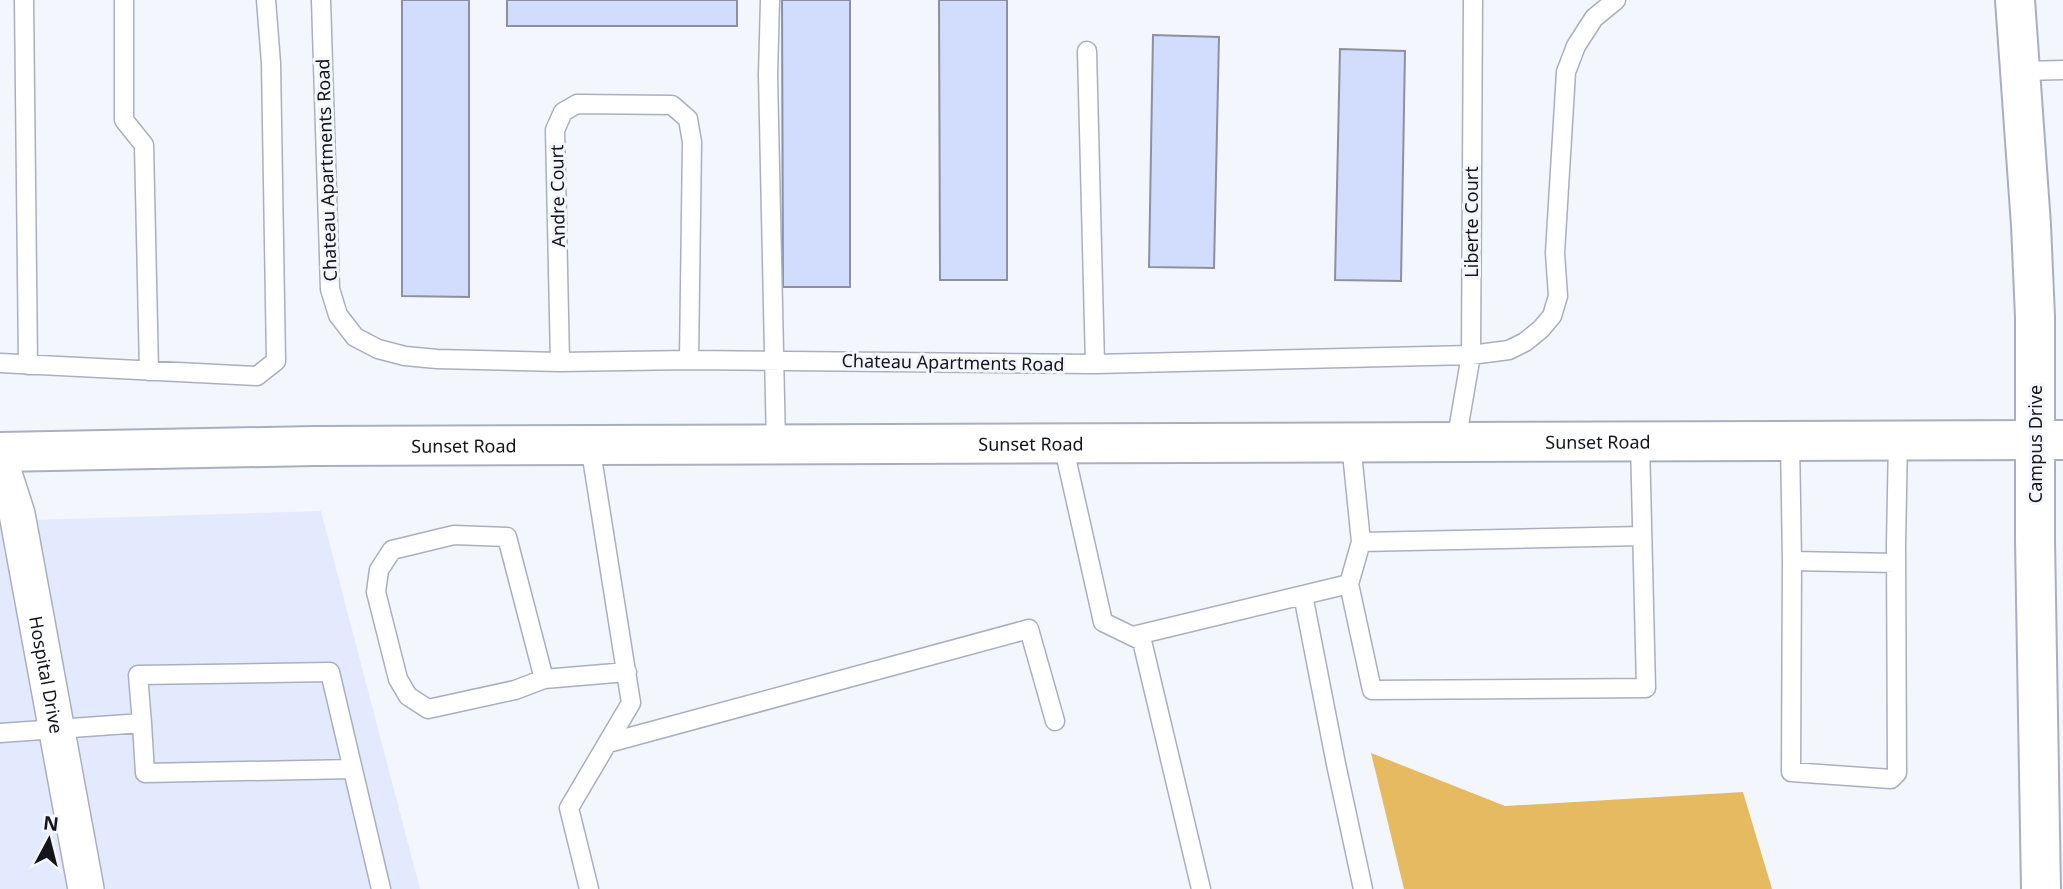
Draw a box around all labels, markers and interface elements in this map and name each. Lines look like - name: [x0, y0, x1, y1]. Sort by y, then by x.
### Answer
- street label: Chateau Apartments Road: [310, 58, 342, 282]
- street label: Andre Court: [544, 144, 570, 248]
- street label: Liberte Court: [1459, 166, 1483, 278]
- street label: Chateau Apartments Road: [841, 348, 1065, 376]
- street label: Campus Drive: [2023, 385, 2047, 503]
- street label: Sunset Road: [1545, 429, 1651, 454]
- street label: Sunset Road: [978, 431, 1084, 456]
- street label: Sunset Road: [411, 433, 517, 458]
- street label: Hospital Drive: [24, 614, 69, 735]
- north arrow: [14, 805, 84, 875]
- text: N: [42, 809, 60, 837]

